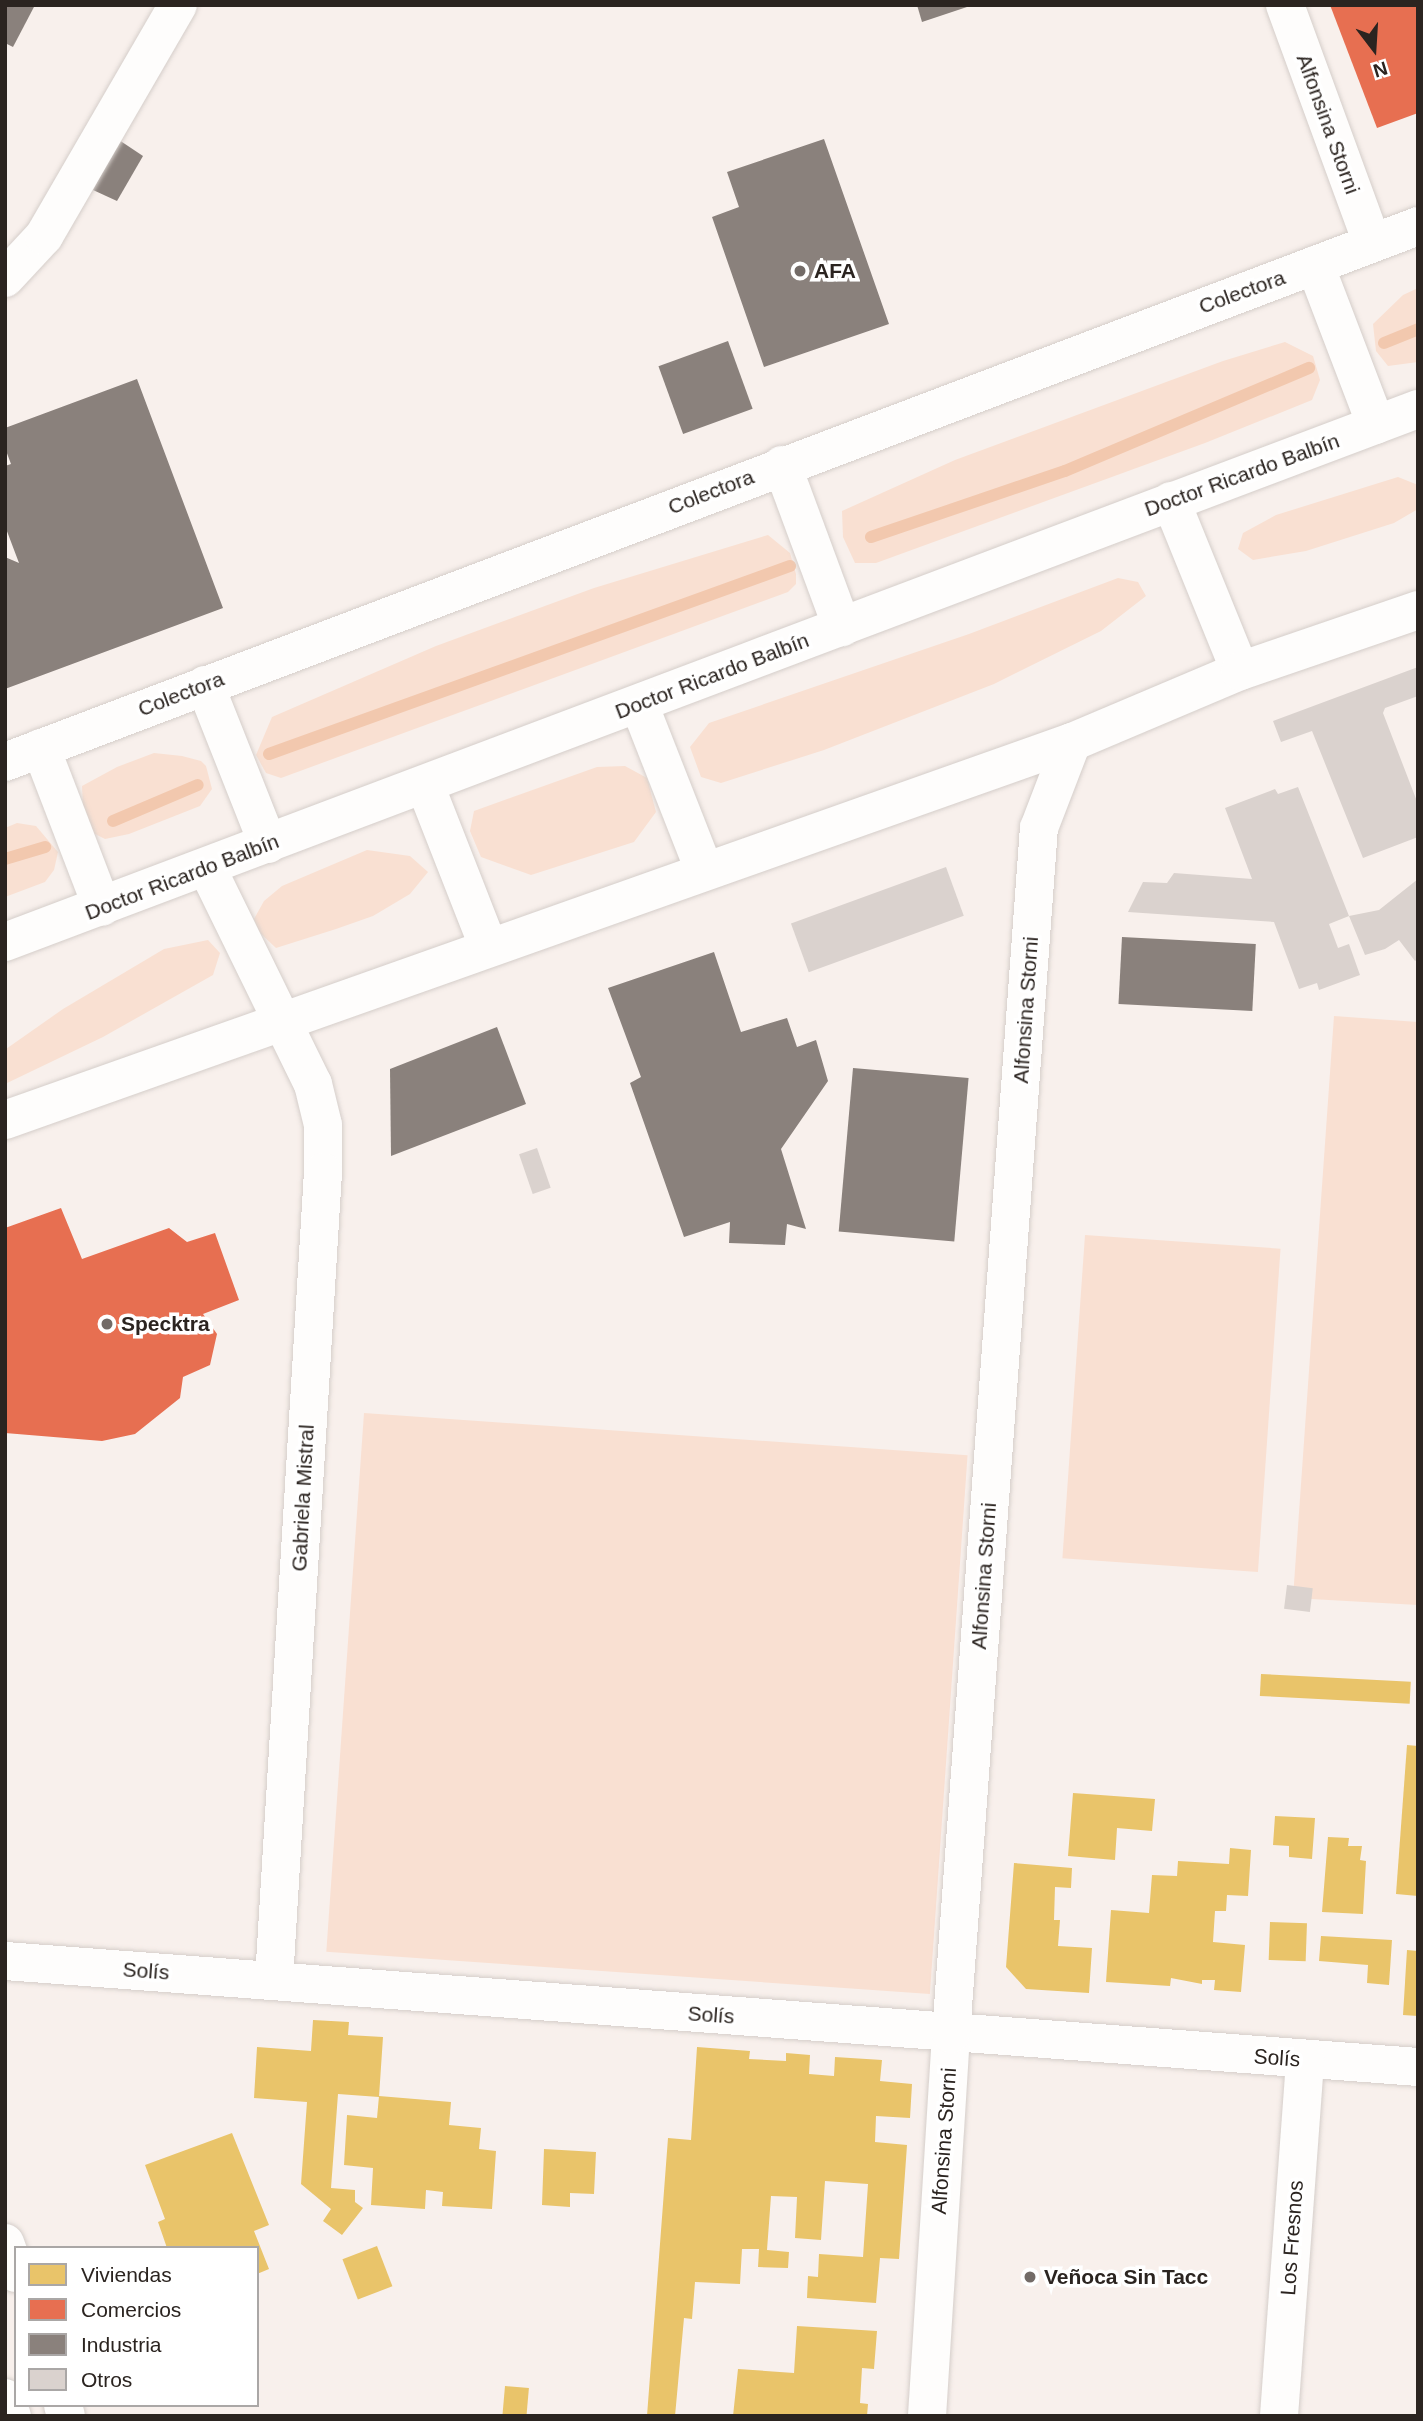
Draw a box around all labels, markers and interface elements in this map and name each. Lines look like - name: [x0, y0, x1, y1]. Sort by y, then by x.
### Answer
- north arrow: [1339, 14, 1409, 84]
- street label: Alfonsina Storni: [1291, 51, 1365, 197]
- text: N: [1371, 58, 1390, 82]
- place label: AFA: [814, 258, 856, 284]
- marker: AFA: [792, 263, 808, 279]
- street label: Colectora: [1195, 265, 1289, 319]
- street label: Doctor Ricardo Balbín: [1141, 428, 1343, 522]
- street label: Colectora: [665, 464, 757, 520]
- street label: Doctor Ricardo Balbín: [612, 627, 812, 725]
- street label: Colectora: [135, 666, 227, 722]
- street label: Doctor Ricardo Balbín: [82, 828, 282, 926]
- street label: Alfonsina Storni: [1008, 936, 1044, 1084]
- place label: Specktra: [121, 1311, 210, 1337]
- marker: Specktra: [99, 1316, 115, 1332]
- street label: Gabriela Mistral: [287, 1424, 319, 1572]
- street label: Alfonsina Storni: [966, 1502, 1002, 1650]
- street label: Solís: [122, 1957, 170, 1985]
- street label: Solís: [687, 2001, 735, 2029]
- street label: Solís: [1253, 2044, 1301, 2072]
- street label: Alfonsina Storni: [926, 2067, 962, 2215]
- street label: Los Fresnos: [1275, 2179, 1309, 2297]
- legend: [14, 2246, 259, 2407]
- text: Viviendas: [81, 2263, 172, 2286]
- place label: Veñoca Sin Tacc: [1044, 2264, 1208, 2290]
- marker: Veñoca Sin Tacc: [1022, 2269, 1038, 2285]
- text: Comercios: [81, 2298, 181, 2321]
- text: Industria: [81, 2333, 162, 2356]
- text: Otros: [81, 2368, 132, 2391]

